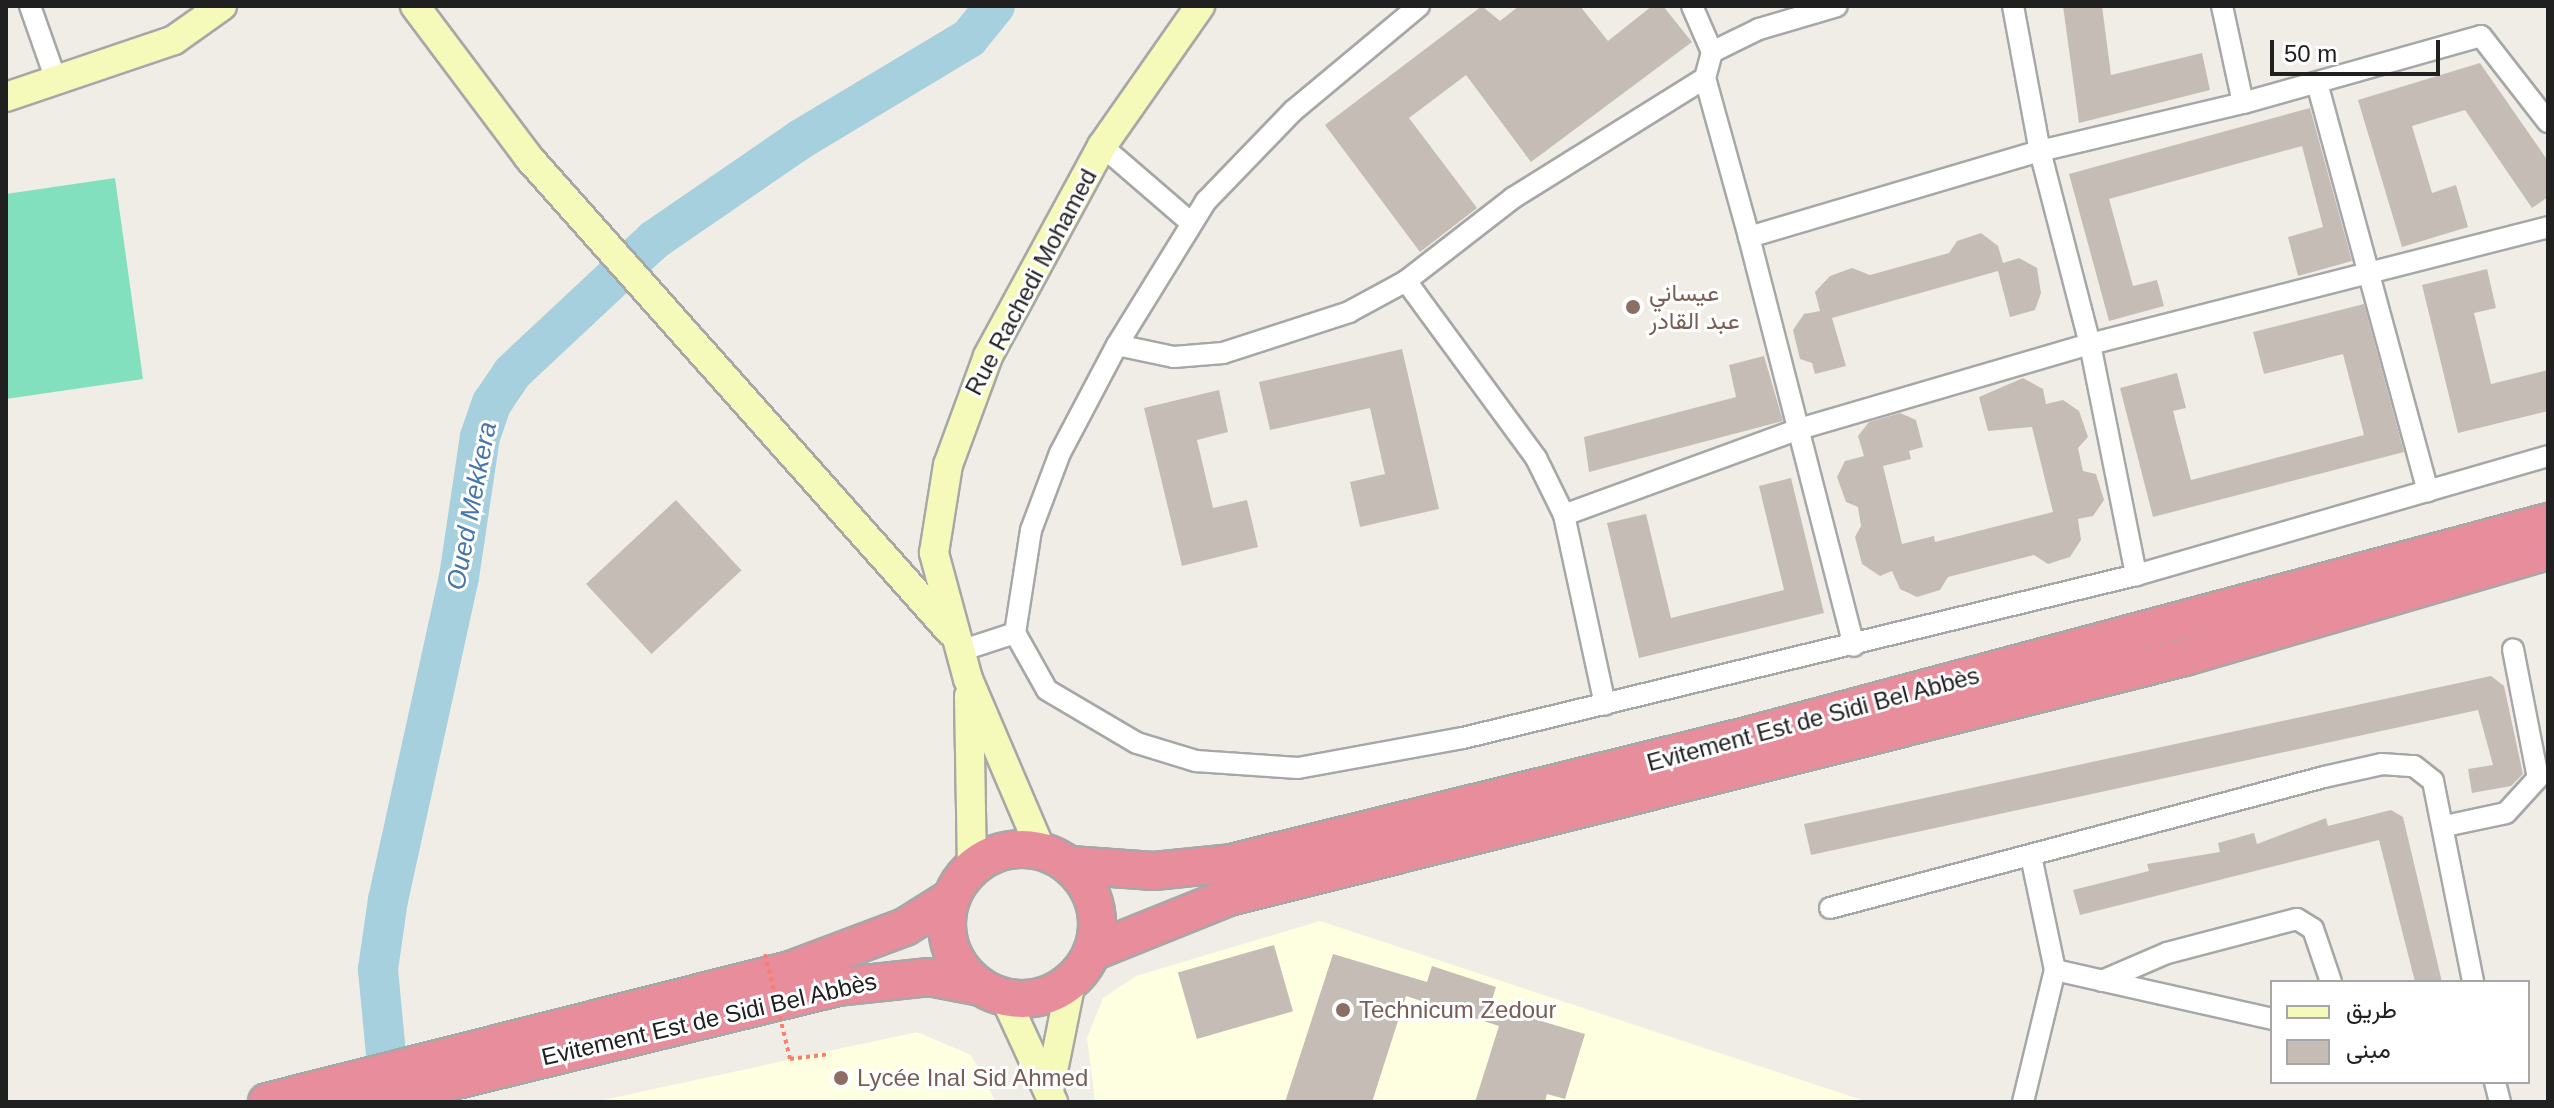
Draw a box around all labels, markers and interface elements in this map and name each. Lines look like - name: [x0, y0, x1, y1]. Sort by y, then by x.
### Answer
- scale bar: [2274, 24, 2444, 74]
- text: 50 m: [2284, 40, 2337, 67]
- street label: Rue Rachedi Mohamed: [959, 164, 1103, 400]
- place label: عيساني عبد القادر: [1649, 279, 1740, 335]
- marker: عيساني عبد القادر: [1624, 298, 1642, 316]
- water label: Oued Mekkera: [440, 419, 504, 593]
- street label: Evitement Est de Sidi Bel Abbès: [1643, 661, 1983, 777]
- street label: Evitement Est de Sidi Bel Abbès: [538, 966, 880, 1072]
- legend: [2270, 980, 2530, 1084]
- place label: Technicum Zedour: [1359, 996, 1556, 1024]
- text: طريق: [2346, 996, 2397, 1023]
- marker: Technicum Zedour: [1334, 1001, 1352, 1019]
- text: مبنى: [2346, 1036, 2391, 1063]
- place label: Lycée Inal Sid Ahmed: [857, 1064, 1090, 1092]
- marker: Lycée Inal Sid Ahmed: [832, 1069, 850, 1087]

